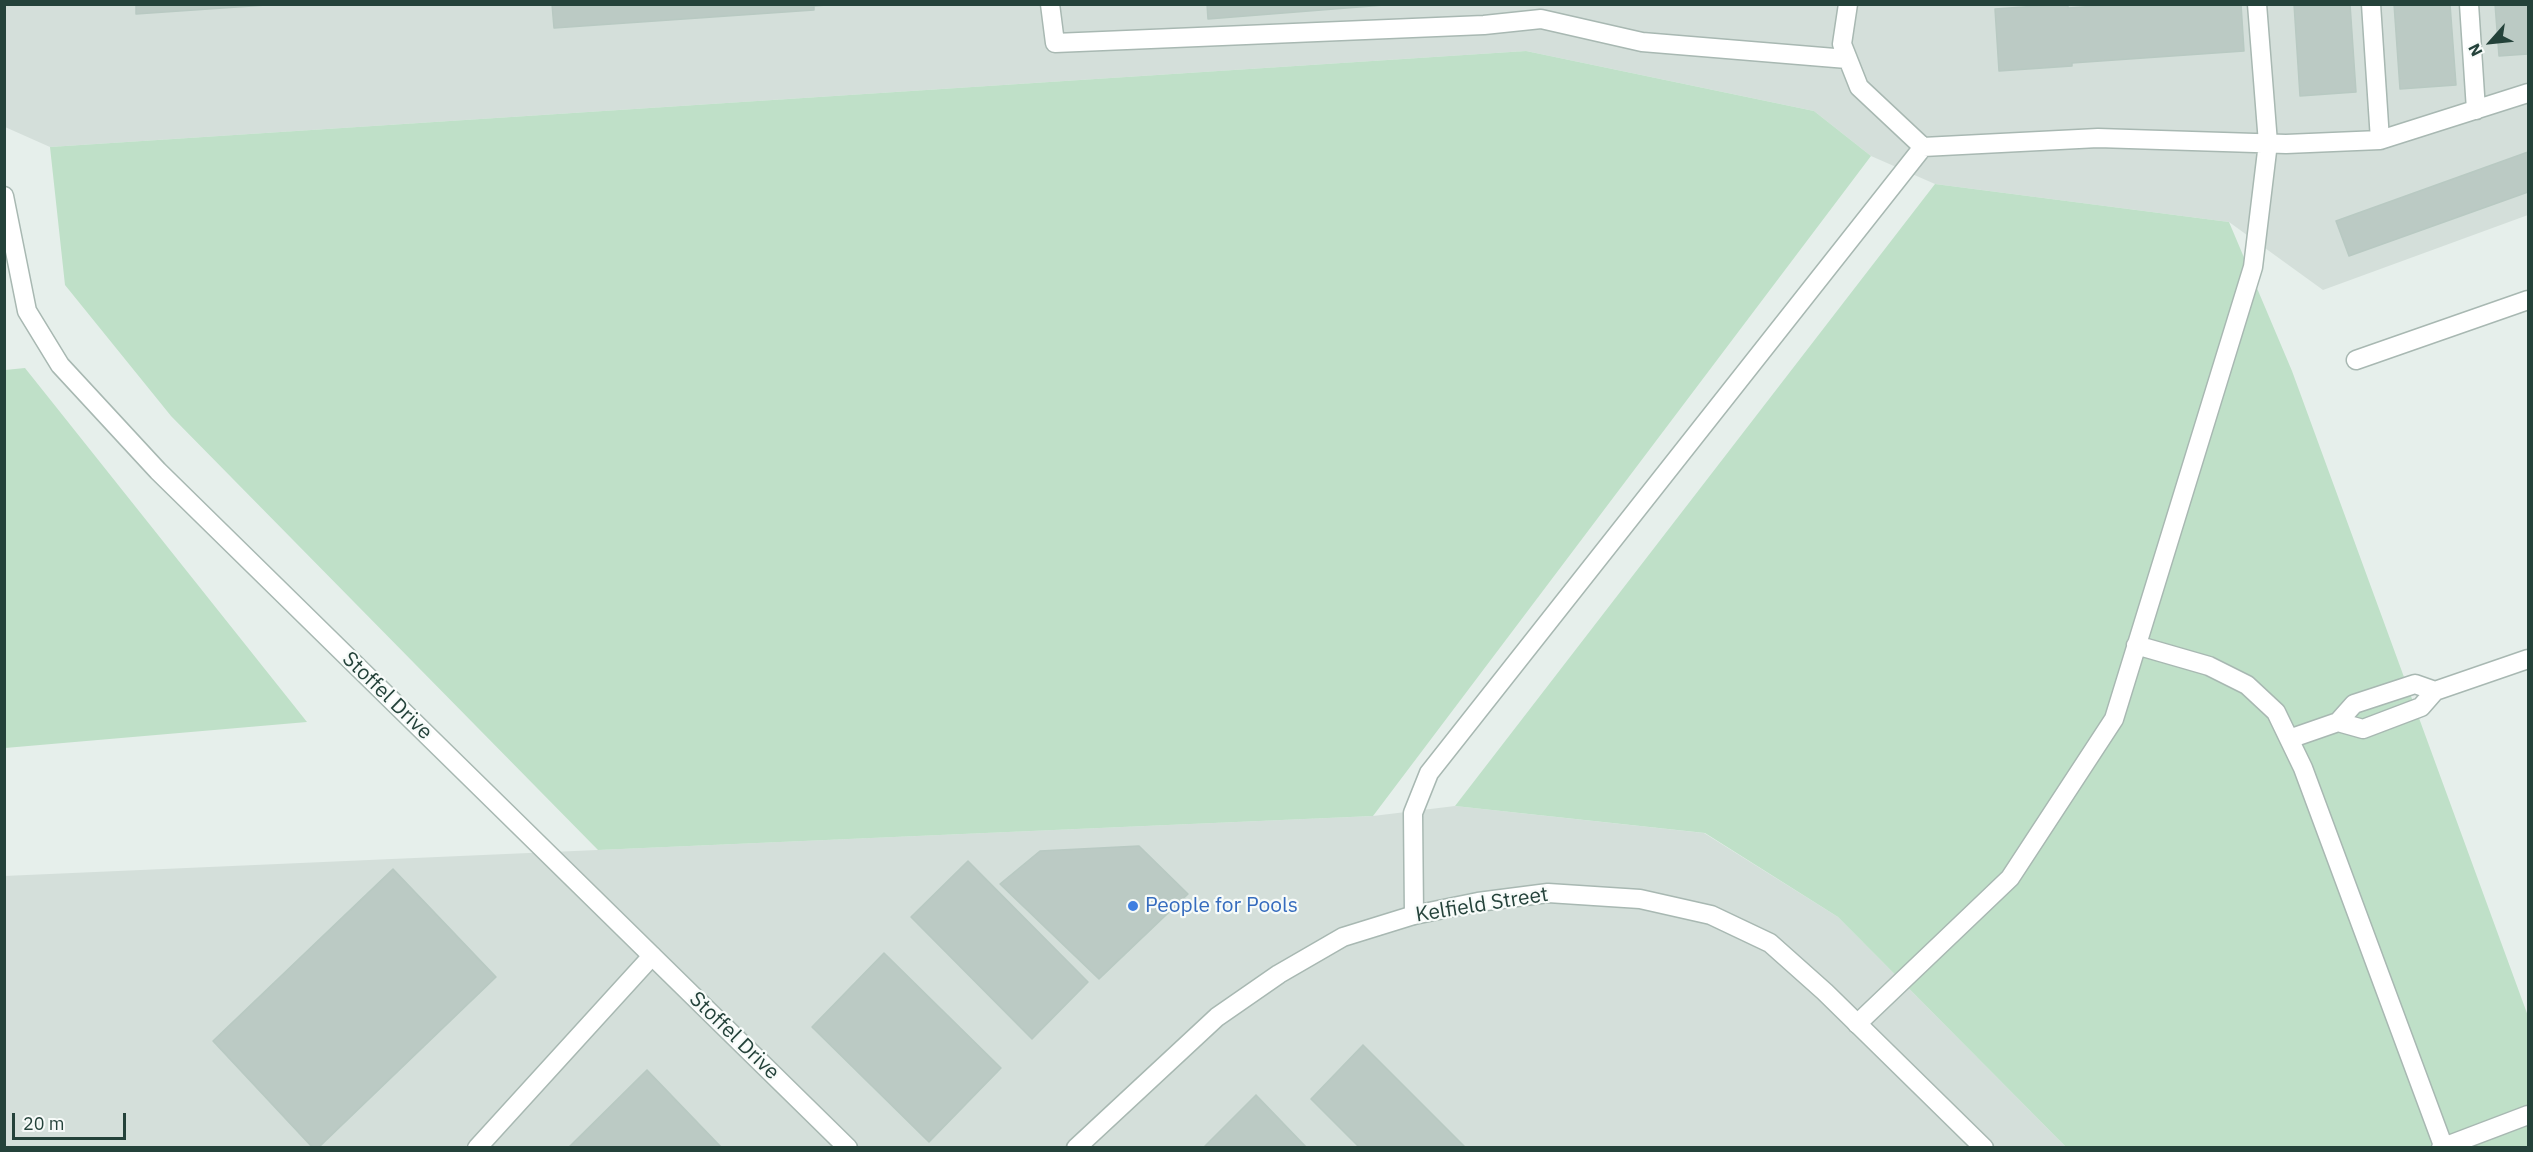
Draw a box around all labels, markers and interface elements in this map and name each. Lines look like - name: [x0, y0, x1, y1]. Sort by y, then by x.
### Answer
- north arrow: [2461, 12, 2521, 72]
- text: N: [2463, 40, 2487, 60]
- street label: Stoffel Drive: [337, 647, 437, 745]
- street label: Kelfield Street: [1414, 882, 1550, 928]
- place label: People for Pools: [1145, 893, 1298, 919]
- marker: People for Pools: [1126, 899, 1140, 913]
- street label: Stoffel Drive: [684, 987, 784, 1085]
- scale bar: [15, 1101, 129, 1139]
- text: 20 m: [23, 1112, 65, 1135]

